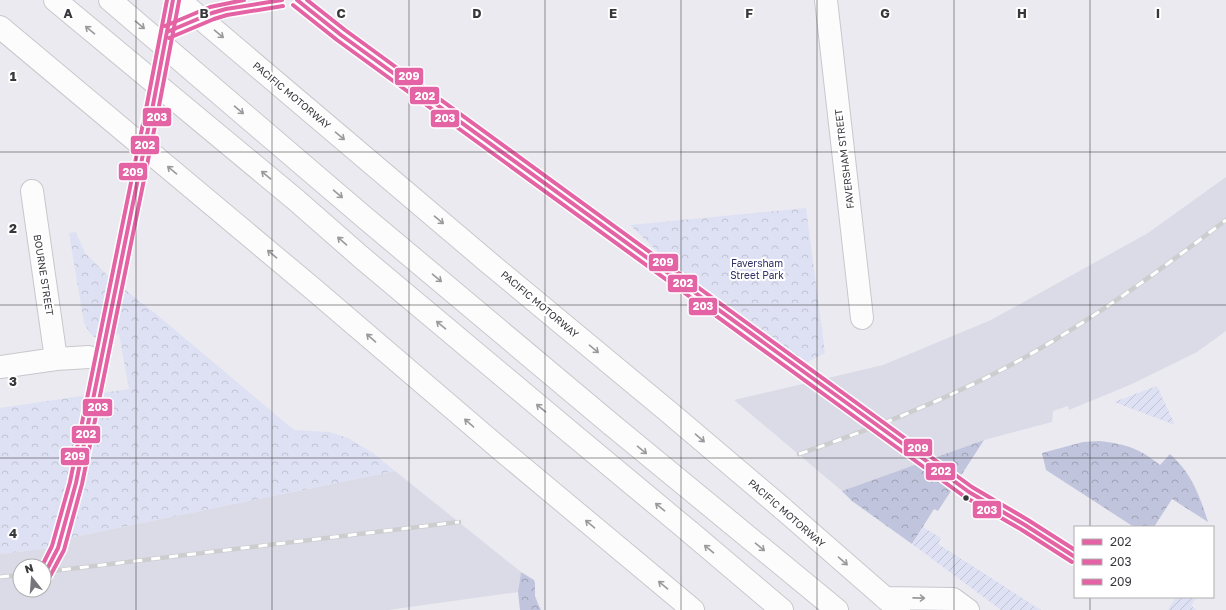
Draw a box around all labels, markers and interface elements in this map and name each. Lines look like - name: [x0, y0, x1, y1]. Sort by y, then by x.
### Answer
- text: A: [63, 5, 73, 21]
- text: B: [199, 5, 209, 21]
- text: C: [336, 5, 346, 21]
- text: D: [472, 5, 482, 21]
- text: E: [609, 5, 617, 21]
- text: F: [745, 5, 753, 21]
- text: G: [880, 5, 890, 21]
- text: H: [1017, 5, 1027, 21]
- text: I: [1156, 5, 1160, 21]
- one-way arrow: [134, 21, 145, 30]
- one-way arrow: [85, 25, 96, 34]
- one-way arrow: [214, 30, 225, 39]
- street label: PACIFIC MOTORWAY: [251, 59, 334, 131]
- line badge: 209: [394, 67, 424, 86]
- text: 1: [10, 68, 17, 84]
- text: 209: [399, 69, 419, 82]
- line badge: 202: [409, 86, 440, 105]
- text: 202: [415, 89, 436, 102]
- one-way arrow: [233, 105, 244, 114]
- line badge: 203: [142, 107, 172, 127]
- street label: FAVERSHAM STREET: [832, 108, 856, 210]
- line badge: 203: [430, 109, 460, 128]
- text: 203: [147, 110, 168, 123]
- text: 203: [435, 111, 456, 124]
- one-way arrow: [335, 132, 345, 141]
- line badge: 202: [130, 135, 160, 155]
- text: 202: [135, 138, 156, 151]
- line badge: 209: [118, 162, 148, 181]
- text: 209: [123, 165, 143, 178]
- one-way arrow: [167, 166, 177, 175]
- one-way arrow: [260, 171, 271, 180]
- one-way arrow: [332, 189, 342, 198]
- one-way arrow: [434, 216, 445, 225]
- text: 2: [9, 220, 17, 236]
- street label: BOURNE STREET: [32, 233, 56, 317]
- one-way arrow: [337, 236, 347, 245]
- one-way arrow: [266, 249, 277, 258]
- line badge: 209: [648, 253, 679, 272]
- text: 209: [653, 255, 673, 268]
- park label: Faversham Street Park: [730, 257, 784, 281]
- street label: PACIFIC MOTORWAY: [499, 268, 582, 340]
- one-way arrow: [432, 273, 442, 282]
- line badge: 202: [667, 274, 698, 293]
- text: 202: [673, 276, 694, 289]
- line badge: 203: [688, 297, 718, 316]
- text: 203: [693, 299, 714, 312]
- one-way arrow: [436, 320, 447, 329]
- one-way arrow: [365, 333, 376, 342]
- one-way arrow: [588, 345, 599, 354]
- text: 3: [9, 373, 17, 389]
- line badge: 203: [82, 398, 113, 417]
- text: 203: [88, 400, 109, 413]
- one-way arrow: [535, 404, 546, 413]
- one-way arrow: [464, 418, 475, 427]
- line badge: 202: [71, 425, 101, 444]
- text: 202: [76, 427, 97, 440]
- one-way arrow: [694, 434, 705, 443]
- line badge: 209: [903, 438, 933, 457]
- text: 209: [908, 441, 928, 454]
- one-way arrow: [637, 445, 648, 454]
- line badge: 209: [60, 447, 90, 466]
- text: 209: [65, 449, 85, 462]
- line badge: 202: [925, 462, 956, 481]
- text: 202: [931, 464, 952, 477]
- street label: PACIFIC MOTORWAY: [746, 476, 828, 550]
- unlabelled marker: [961, 493, 971, 503]
- line badge: 203: [972, 500, 1002, 519]
- one-way arrow: [654, 503, 665, 512]
- text: 203: [977, 503, 998, 516]
- one-way arrow: [585, 519, 595, 528]
- text: 4: [9, 525, 17, 541]
- legend: [1074, 526, 1214, 598]
- text: 202: [1110, 534, 1131, 549]
- one-way arrow: [755, 542, 766, 551]
- one-way arrow: [704, 544, 715, 553]
- text: 203: [1110, 554, 1131, 569]
- one-way arrow: [837, 557, 848, 566]
- north arrow: [12, 558, 52, 598]
- text: N: [23, 561, 35, 575]
- text: 209: [1110, 574, 1132, 589]
- one-way arrow: [658, 581, 669, 589]
- one-way arrow: [912, 595, 925, 602]

